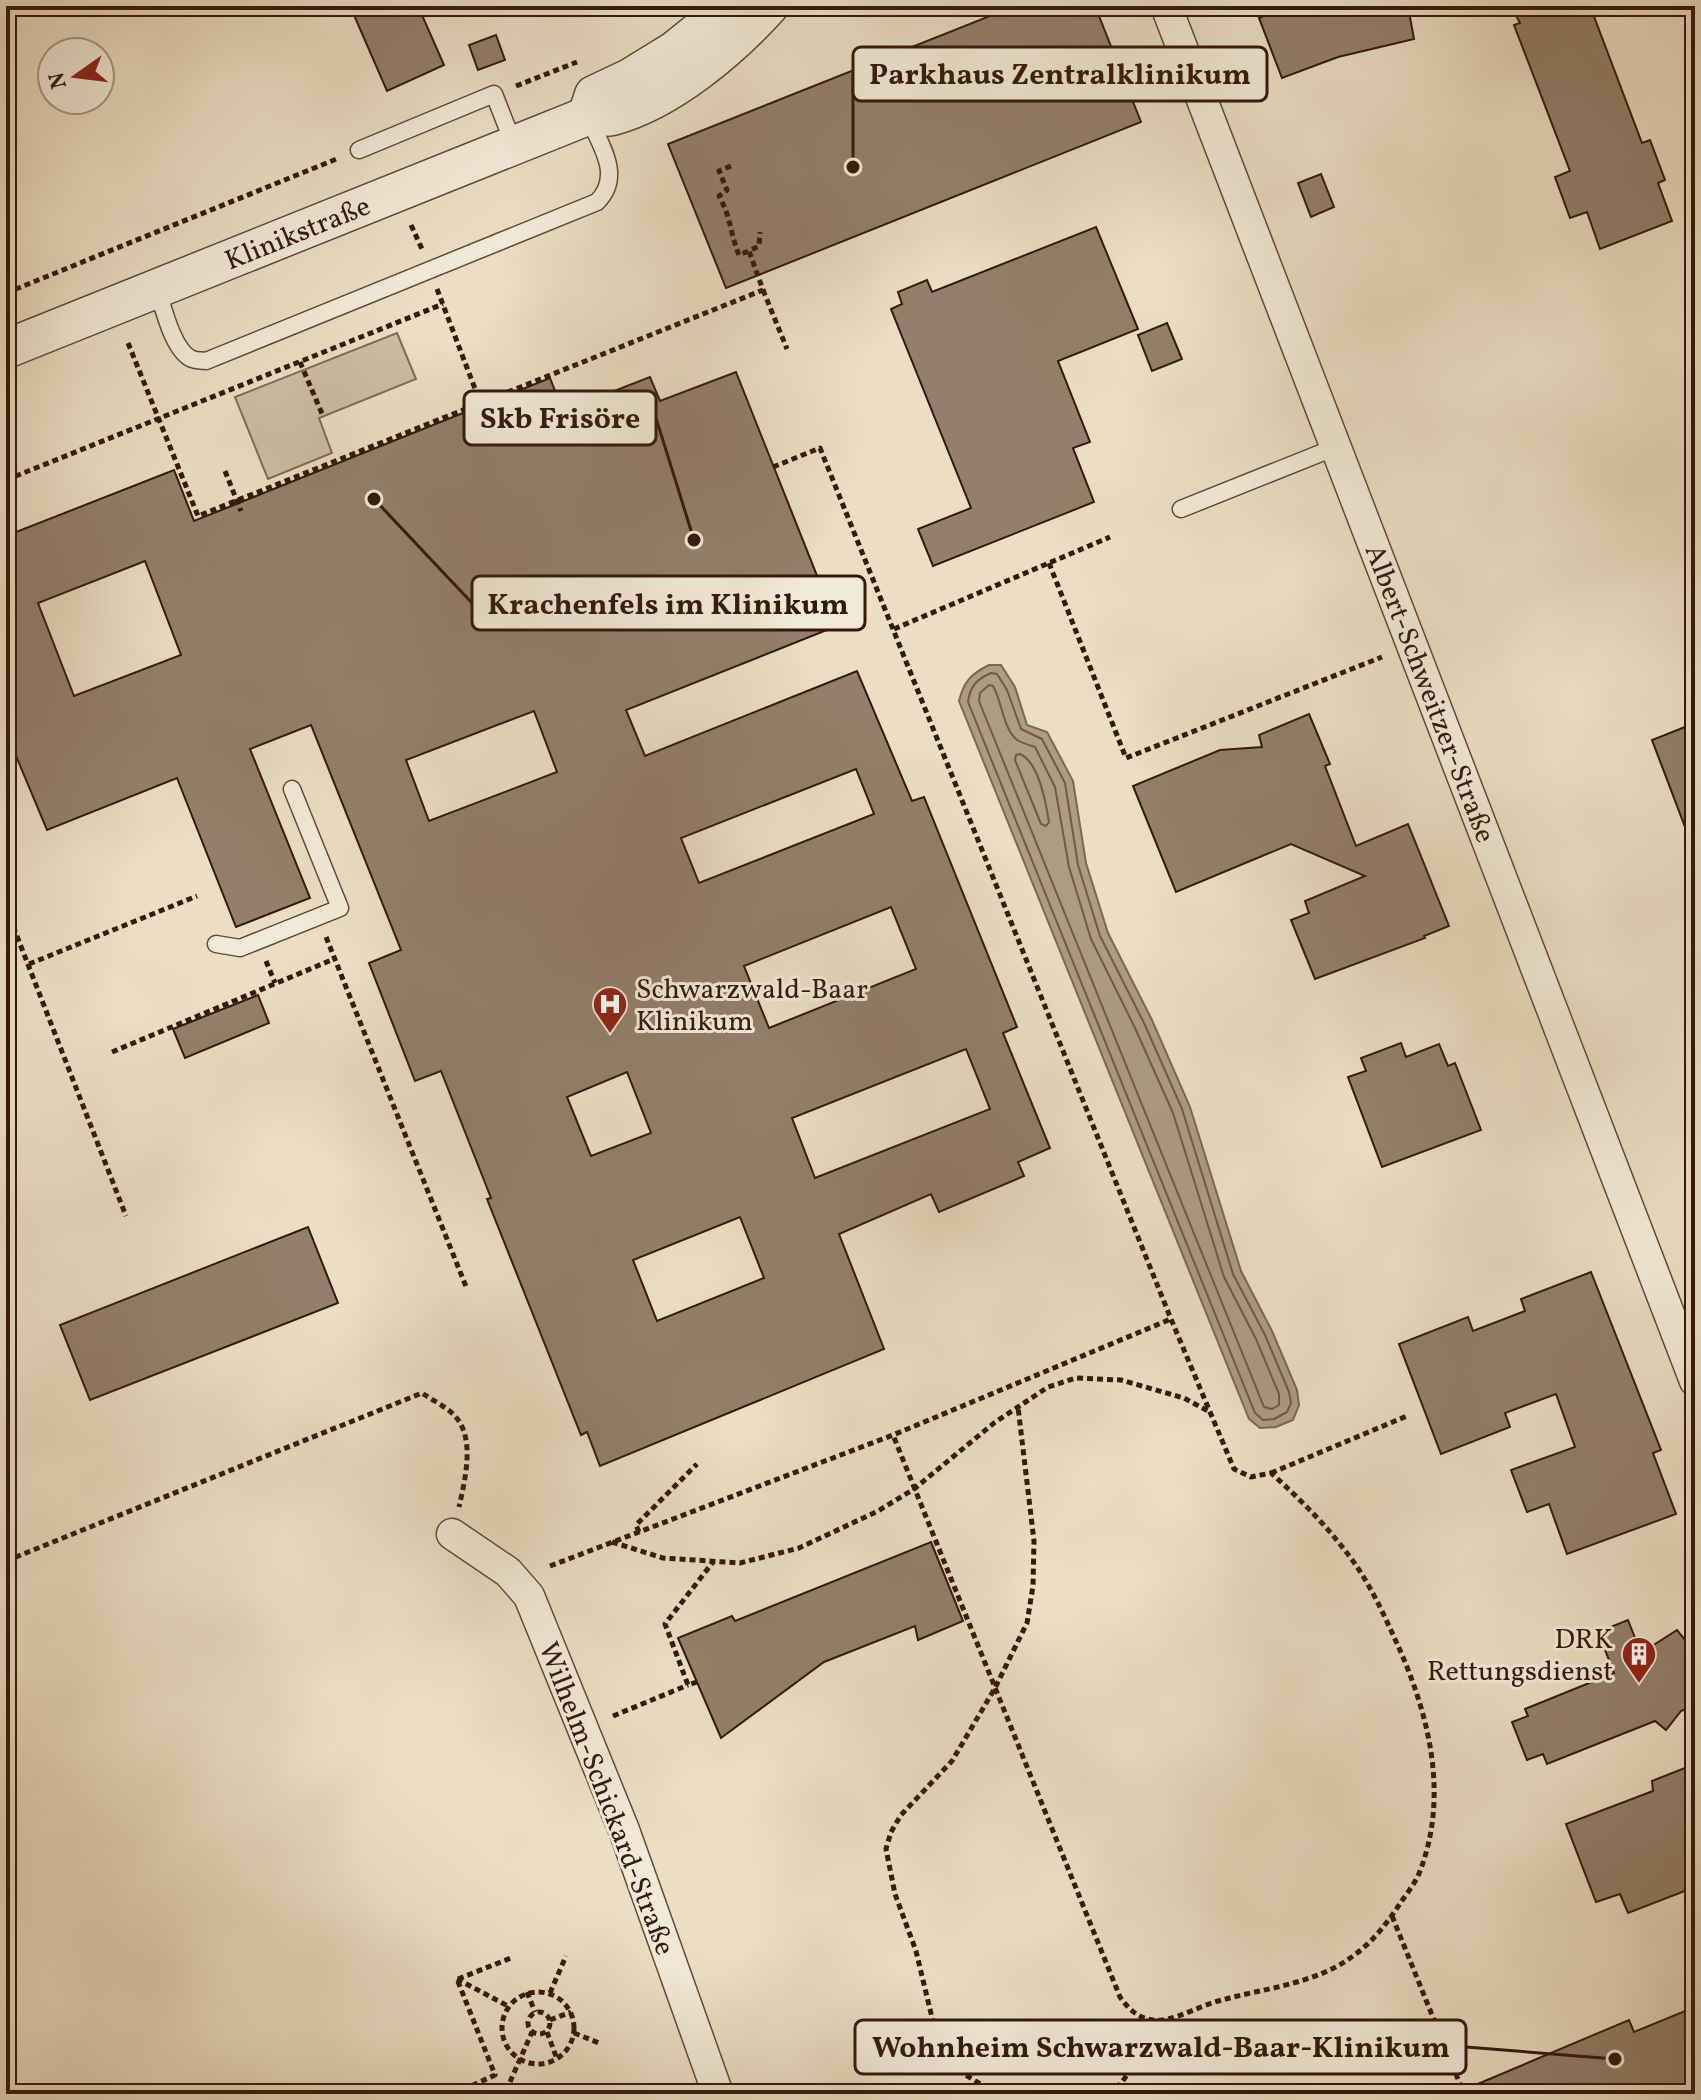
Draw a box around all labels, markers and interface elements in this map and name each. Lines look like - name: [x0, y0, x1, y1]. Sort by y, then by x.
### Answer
- north arrow: [36, 36, 116, 116]
- callout: Parkhaus Zentralklinikum: [853, 47, 1267, 101]
- text: Parkhaus Zentralklinikum: [869, 55, 1251, 97]
- text: N: [42, 69, 76, 92]
- street label: Klinikstraße: [219, 187, 376, 281]
- callout: Skb Frisöre: [464, 391, 656, 445]
- text: Skb Frisöre: [480, 399, 640, 441]
- street label: Albert-Schweitzer-Straße: [1354, 539, 1504, 849]
- callout: Krachenfels im Klinikum: [472, 576, 865, 630]
- text: Krachenfels im Klinikum: [487, 585, 849, 627]
- place label: Schwarzwald-Baar Klinikum: [636, 971, 868, 1042]
- hospital icon: Schwarzwald-Baar Klinikum: [591, 985, 629, 1035]
- place label: DRK Rettungsdienst: [1427, 1621, 1613, 1692]
- building icon: DRK Rettungsdienst: [1620, 1635, 1658, 1685]
- street label: Wilhelm-Schickard-Straße: [528, 1637, 683, 1961]
- callout: Wohnheim Schwarzwald-Baar-Klinikum: [855, 2020, 1466, 2074]
- text: Wohnheim Schwarzwald-Baar-Klinikum: [872, 2028, 1450, 2070]

